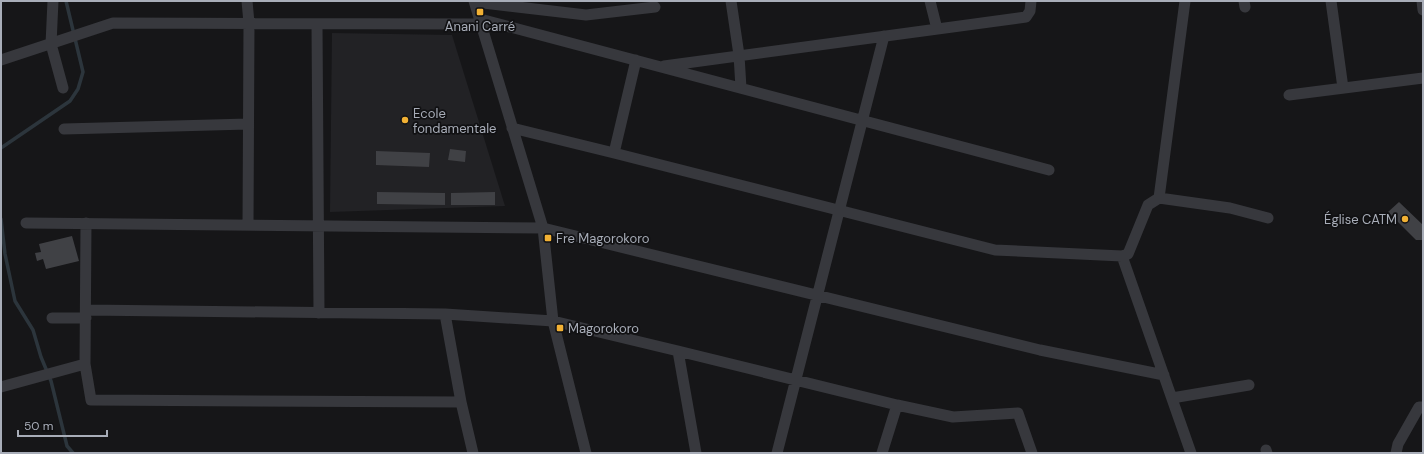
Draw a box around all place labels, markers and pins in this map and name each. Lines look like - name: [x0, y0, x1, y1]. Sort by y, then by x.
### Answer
- marker: Anani Carré: [475, 7, 485, 17]
- place label: Anani Carré: [445, 18, 515, 35]
- place label: Ecole fondamentale: [413, 105, 496, 137]
- marker: Ecole fondamentale: [400, 115, 410, 125]
- place label: Église CATM: [1324, 210, 1397, 228]
- marker: Église CATM: [1400, 214, 1410, 224]
- place label: Fre Magorokoro: [556, 230, 650, 247]
- marker: Fre Magorokoro: [543, 233, 553, 243]
- place label: Magorokoro: [568, 320, 639, 337]
- marker: Magorokoro: [555, 323, 565, 333]

